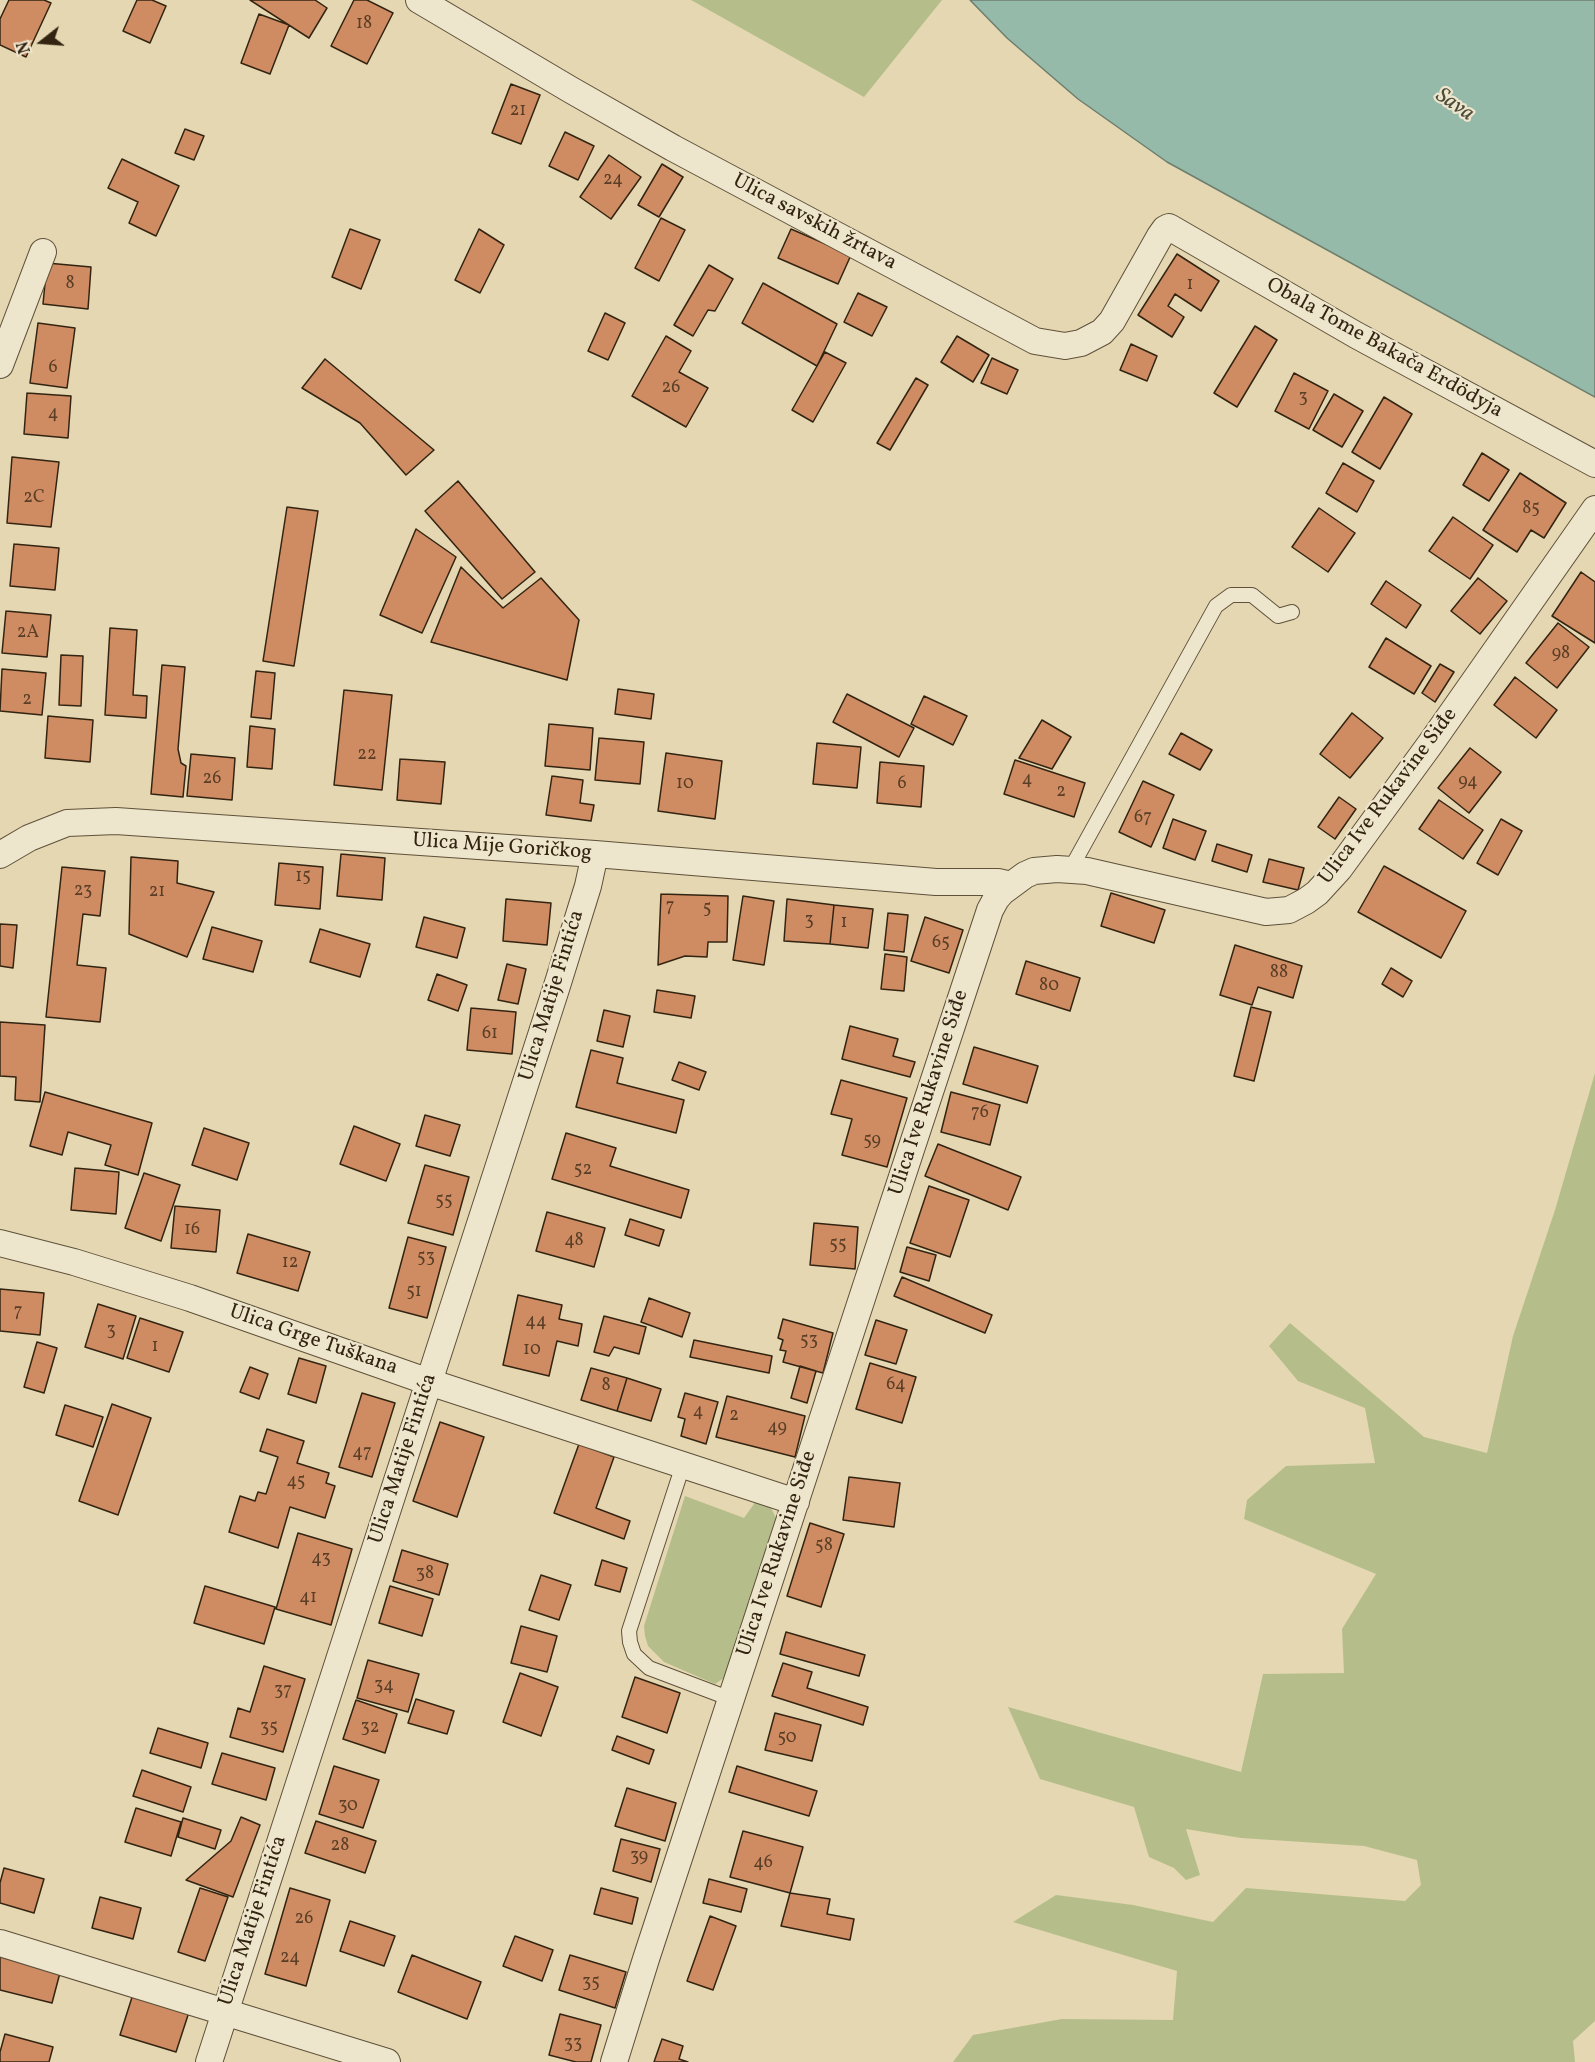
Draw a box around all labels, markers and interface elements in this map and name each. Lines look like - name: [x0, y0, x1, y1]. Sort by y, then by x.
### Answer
- north arrow: [12, 12, 72, 72]
- house number: 18: [356, 14, 372, 36]
- text: N: [13, 38, 37, 56]
- water label: Sava: [1430, 84, 1478, 128]
- house number: 21: [510, 101, 526, 123]
- street label: Ulica savskih žrtava: [728, 169, 900, 277]
- house number: 24: [603, 170, 623, 192]
- street label: Obala Tome Bakača Erdödyja: [1261, 273, 1507, 425]
- house number: 8: [65, 274, 75, 296]
- house number: 1: [1187, 275, 1193, 297]
- house number: 6: [48, 358, 58, 380]
- house number: 26: [662, 378, 680, 400]
- house number: 3: [1298, 388, 1308, 410]
- house number: 4: [48, 404, 58, 426]
- house number: 2C: [23, 488, 45, 510]
- house number: 85: [1522, 499, 1540, 521]
- house number: 2A: [17, 623, 39, 645]
- house number: 98: [1552, 644, 1570, 666]
- house number: 2: [22, 690, 32, 712]
- street label: Ulica Ive Rukavine Siđe: [1314, 704, 1464, 890]
- house number: 22: [357, 745, 377, 767]
- house number: 26: [203, 769, 221, 791]
- house number: 4: [1022, 770, 1032, 792]
- house number: 94: [1458, 772, 1478, 794]
- house number: 10: [676, 774, 694, 796]
- house number: 6: [897, 774, 907, 796]
- house number: 2: [1056, 782, 1066, 804]
- house number: 67: [1134, 808, 1152, 830]
- street label: Ulica Mije Goričkog: [411, 829, 593, 867]
- house number: 15: [295, 867, 311, 889]
- house number: 23: [74, 881, 92, 903]
- house number: 21: [149, 882, 165, 904]
- house number: 7: [666, 897, 674, 919]
- house number: 5: [703, 899, 711, 921]
- street label: Ulica Matije Fintića: [515, 907, 591, 1085]
- house number: 3: [804, 911, 814, 933]
- house number: 1: [841, 913, 847, 935]
- house number: 65: [932, 933, 950, 955]
- house number: 88: [1270, 963, 1288, 985]
- house number: 80: [1039, 976, 1059, 998]
- street label: Ulica Ive Rukavine Siđe: [885, 987, 975, 1199]
- house number: 61: [482, 1024, 498, 1046]
- house number: 76: [971, 1103, 989, 1125]
- house number: 59: [863, 1131, 881, 1153]
- house number: 52: [574, 1160, 592, 1182]
- house number: 55: [435, 1191, 453, 1213]
- house number: 16: [184, 1220, 200, 1242]
- house number: 48: [564, 1231, 584, 1253]
- house number: 55: [829, 1235, 847, 1257]
- house number: 53: [417, 1248, 435, 1270]
- house number: 12: [282, 1253, 298, 1275]
- house number: 51: [406, 1282, 422, 1304]
- street label: Ulica Grge Tuškana: [225, 1300, 401, 1382]
- house number: 7: [14, 1302, 22, 1324]
- house number: 44: [525, 1312, 547, 1334]
- house number: 3: [106, 1321, 116, 1343]
- house number: 53: [800, 1331, 818, 1353]
- house number: 1: [152, 1337, 158, 1359]
- house number: 10: [523, 1340, 541, 1362]
- street label: Ulica Matije Fintića: [365, 1371, 443, 1547]
- house number: 64: [886, 1375, 906, 1397]
- house number: 8: [601, 1376, 611, 1398]
- house number: 4: [693, 1402, 703, 1424]
- house number: 2: [729, 1406, 739, 1428]
- house number: 49: [767, 1418, 787, 1440]
- house number: 47: [352, 1443, 372, 1465]
- street label: Ulica Ive Rukavine Siđe: [733, 1448, 823, 1660]
- house number: 45: [287, 1472, 305, 1494]
- house number: 58: [815, 1536, 833, 1558]
- house number: 43: [311, 1549, 331, 1571]
- house number: 38: [416, 1564, 434, 1586]
- house number: 41: [299, 1588, 317, 1610]
- house number: 34: [374, 1676, 394, 1698]
- house number: 37: [274, 1681, 292, 1703]
- house number: 35: [260, 1718, 278, 1740]
- house number: 32: [361, 1718, 379, 1740]
- house number: 50: [777, 1728, 797, 1750]
- house number: 30: [338, 1796, 358, 1818]
- street label: Ulica Matije Fintića: [215, 1833, 293, 2009]
- house number: 28: [331, 1836, 349, 1858]
- house number: 39: [630, 1847, 648, 1869]
- house number: 46: [753, 1853, 773, 1875]
- house number: 26: [295, 1909, 313, 1931]
- house number: 24: [280, 1948, 300, 1970]
- house number: 35: [582, 1973, 600, 1995]
- house number: 33: [564, 2034, 582, 2056]

